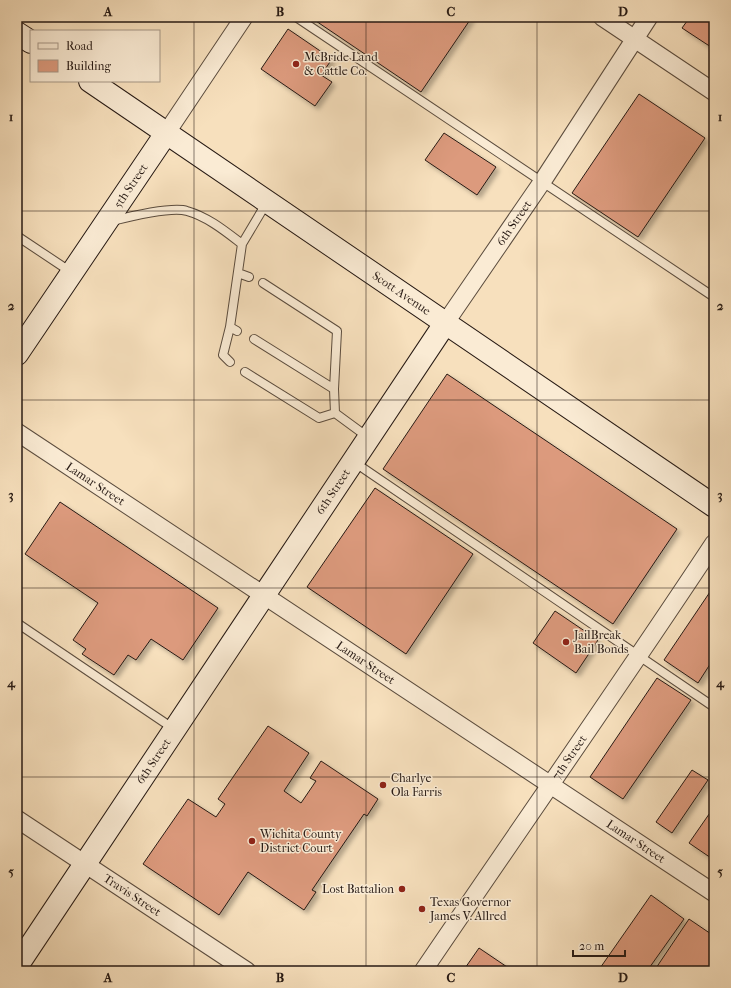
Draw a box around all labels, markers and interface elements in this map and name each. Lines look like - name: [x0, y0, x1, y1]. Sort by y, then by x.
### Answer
- text: A: [103, 4, 113, 19]
- text: B: [276, 4, 285, 19]
- text: C: [447, 4, 456, 19]
- text: D: [618, 4, 628, 19]
- legend: [30, 30, 160, 82]
- text: Road: [66, 39, 93, 53]
- place label: McBride Land & Cattle Co.: [304, 50, 378, 78]
- text: Building: [66, 59, 111, 73]
- marker: McBride Land & Cattle Co.: [291, 59, 301, 69]
- text: 1: [9, 109, 14, 124]
- text: 1: [718, 109, 723, 124]
- street label: 5th Street: [111, 160, 151, 211]
- street label: 6th Street: [493, 197, 535, 248]
- street label: Scott Avenue: [370, 268, 433, 318]
- text: 2: [8, 298, 15, 313]
- text: 2: [717, 298, 724, 313]
- street label: Lamar Street: [63, 459, 128, 509]
- street label: 6th Street: [313, 466, 354, 517]
- text: 3: [8, 487, 14, 503]
- text: 3: [717, 487, 723, 503]
- place label: JailBreak Bail Bonds: [573, 628, 629, 656]
- marker: JailBreak Bail Bonds: [561, 637, 571, 647]
- street label: Lamar Street: [334, 638, 398, 688]
- text: 4: [6, 675, 16, 691]
- text: 4: [715, 675, 725, 691]
- street label: 7th Street: [549, 732, 590, 782]
- street label: 6th Street: [133, 735, 174, 787]
- place label: Charlye Ola Farris: [391, 771, 443, 799]
- marker: Charlye Ola Farris: [378, 780, 388, 790]
- street label: Lamar Street: [604, 817, 669, 866]
- place label: Wichita County District Court: [259, 827, 342, 855]
- marker: Wichita County District Court: [247, 836, 257, 846]
- text: 5: [8, 864, 14, 879]
- text: 5: [717, 864, 723, 879]
- street label: Travis Street: [101, 871, 164, 920]
- place label: Lost Battalion: [322, 882, 394, 896]
- marker: Lost Battalion: [397, 884, 407, 894]
- place label: Texas Governor James V. Allred: [429, 895, 512, 923]
- marker: Texas Governor James V. Allred: [417, 904, 427, 914]
- scale bar: [573, 932, 625, 958]
- text: 20 m: [579, 939, 604, 953]
- text: A: [103, 970, 113, 985]
- text: B: [276, 970, 285, 985]
- text: C: [447, 970, 456, 985]
- text: D: [618, 970, 628, 985]

